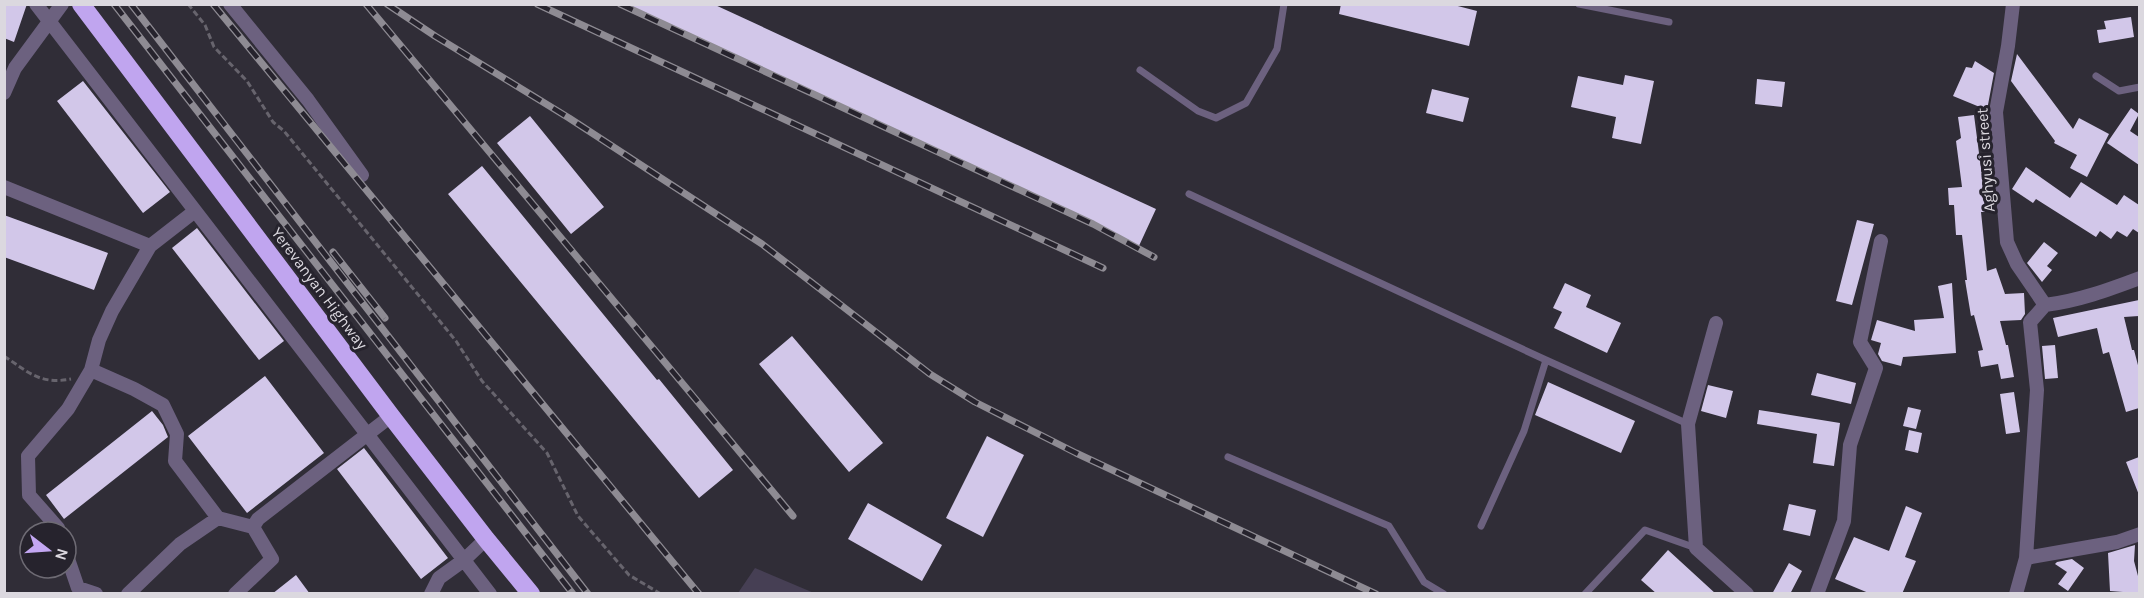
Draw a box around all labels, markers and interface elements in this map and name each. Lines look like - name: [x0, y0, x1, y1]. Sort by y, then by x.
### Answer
- street label: Aghyusi street: [1972, 107, 1999, 213]
- street label: Yerevanyan Highway: [267, 223, 372, 354]
- north arrow: [18, 520, 78, 580]
- text: N: [51, 546, 73, 563]

